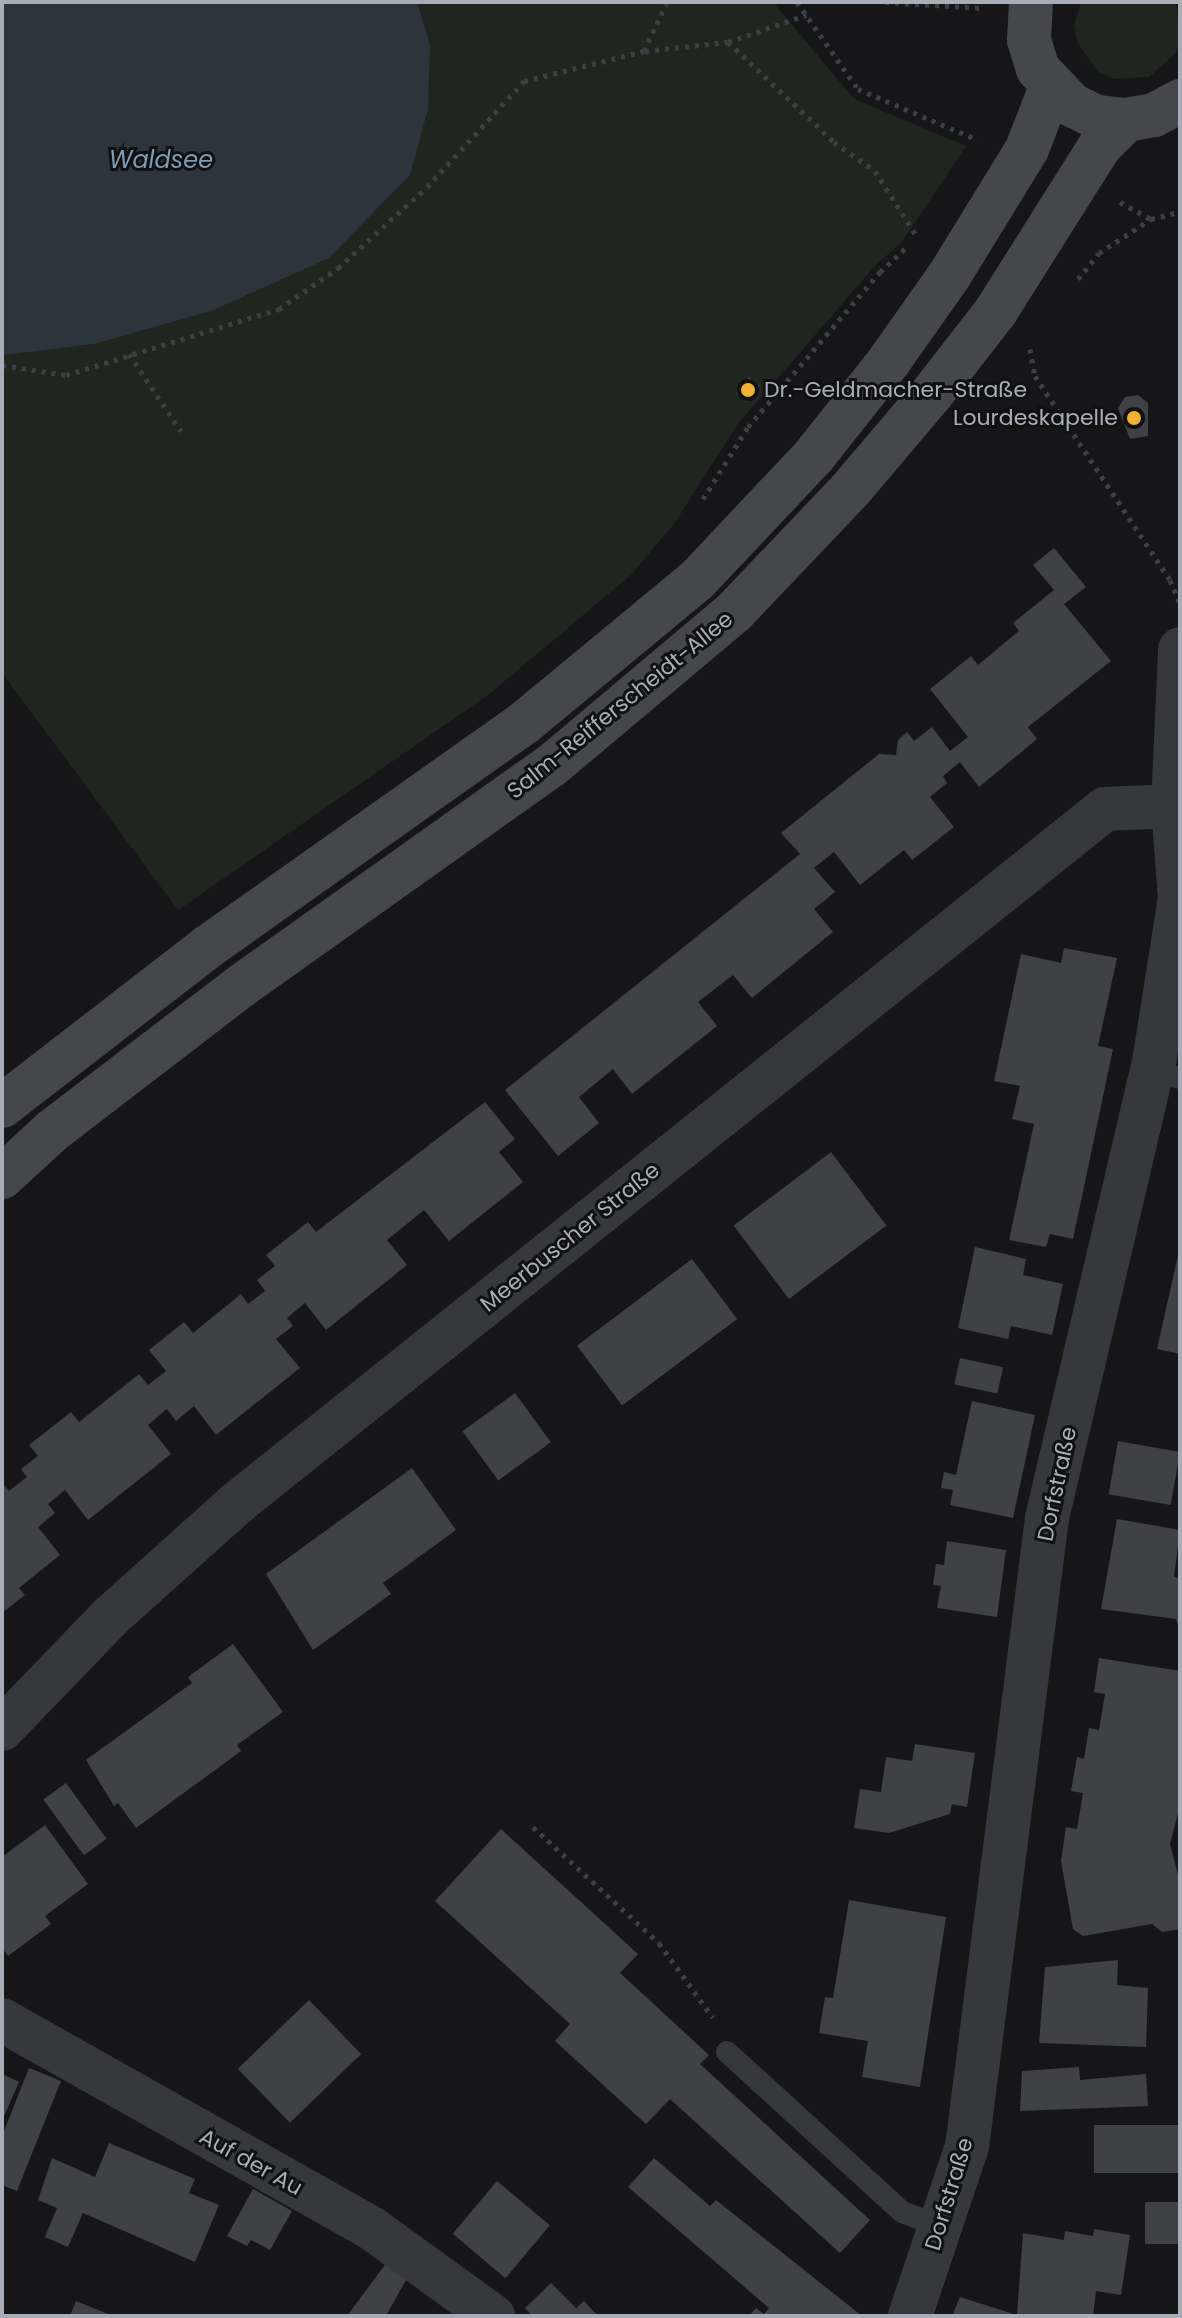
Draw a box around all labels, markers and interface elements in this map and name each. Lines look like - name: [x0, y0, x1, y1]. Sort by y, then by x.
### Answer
- water label: Waldsee: [109, 146, 213, 174]
- place label: Dr.-Geldmacher-Straße: [764, 377, 1027, 403]
- marker: Dr.-Geldmacher-Straße: [739, 381, 757, 399]
- place label: Lourdeskapelle: [953, 405, 1118, 431]
- marker: Lourdeskapelle: [1125, 409, 1143, 427]
- street label: Salm-Reifferscheidt-Allee: [502, 606, 738, 804]
- street label: Meerbuscher Straße: [475, 1157, 665, 1317]
- street label: Dorfstraße: [1032, 1424, 1082, 1544]
- street label: Auf der Au: [195, 2123, 307, 2201]
- street label: Dorfstraße: [919, 2135, 979, 2253]

